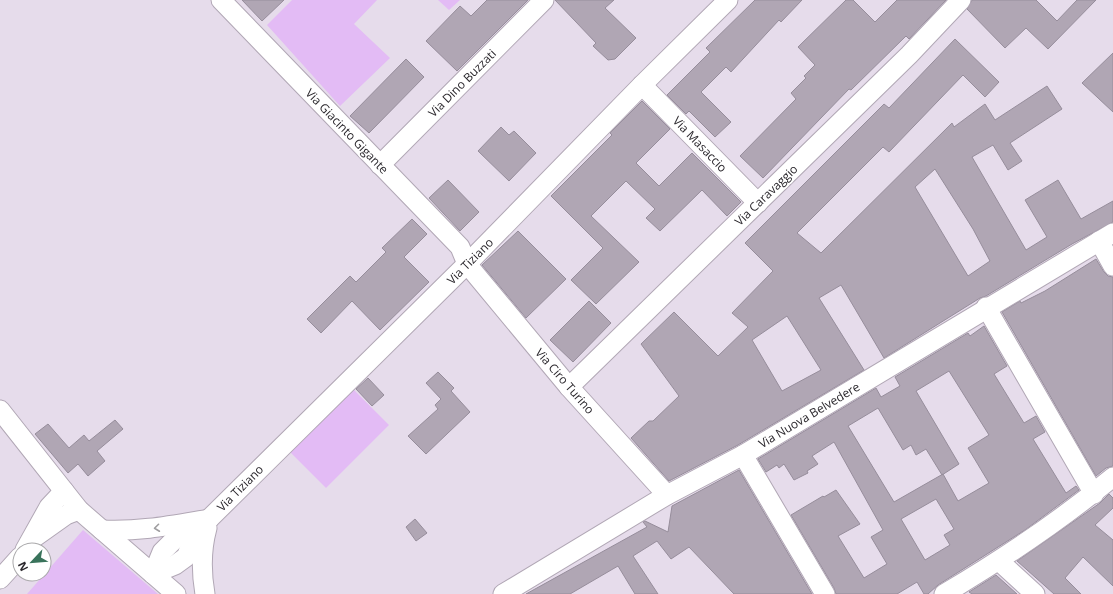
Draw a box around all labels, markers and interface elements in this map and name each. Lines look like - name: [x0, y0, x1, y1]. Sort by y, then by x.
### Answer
- street label: Via Dino Buzzati: [424, 45, 500, 121]
- street label: Via Giacinto Gigante: [302, 85, 392, 178]
- street label: Via Masaccio: [669, 112, 731, 176]
- street label: Via Caravaggio: [731, 161, 801, 229]
- street label: Via Tiziano: [443, 234, 497, 288]
- street label: Via Ciro Turino: [532, 344, 598, 418]
- street label: Via Nuova Belvedere: [755, 378, 863, 452]
- street label: Via Tiziano: [213, 461, 267, 515]
- one-way arrow: [154, 523, 160, 532]
- north arrow: [12, 542, 52, 582]
- text: N: [14, 559, 31, 574]

